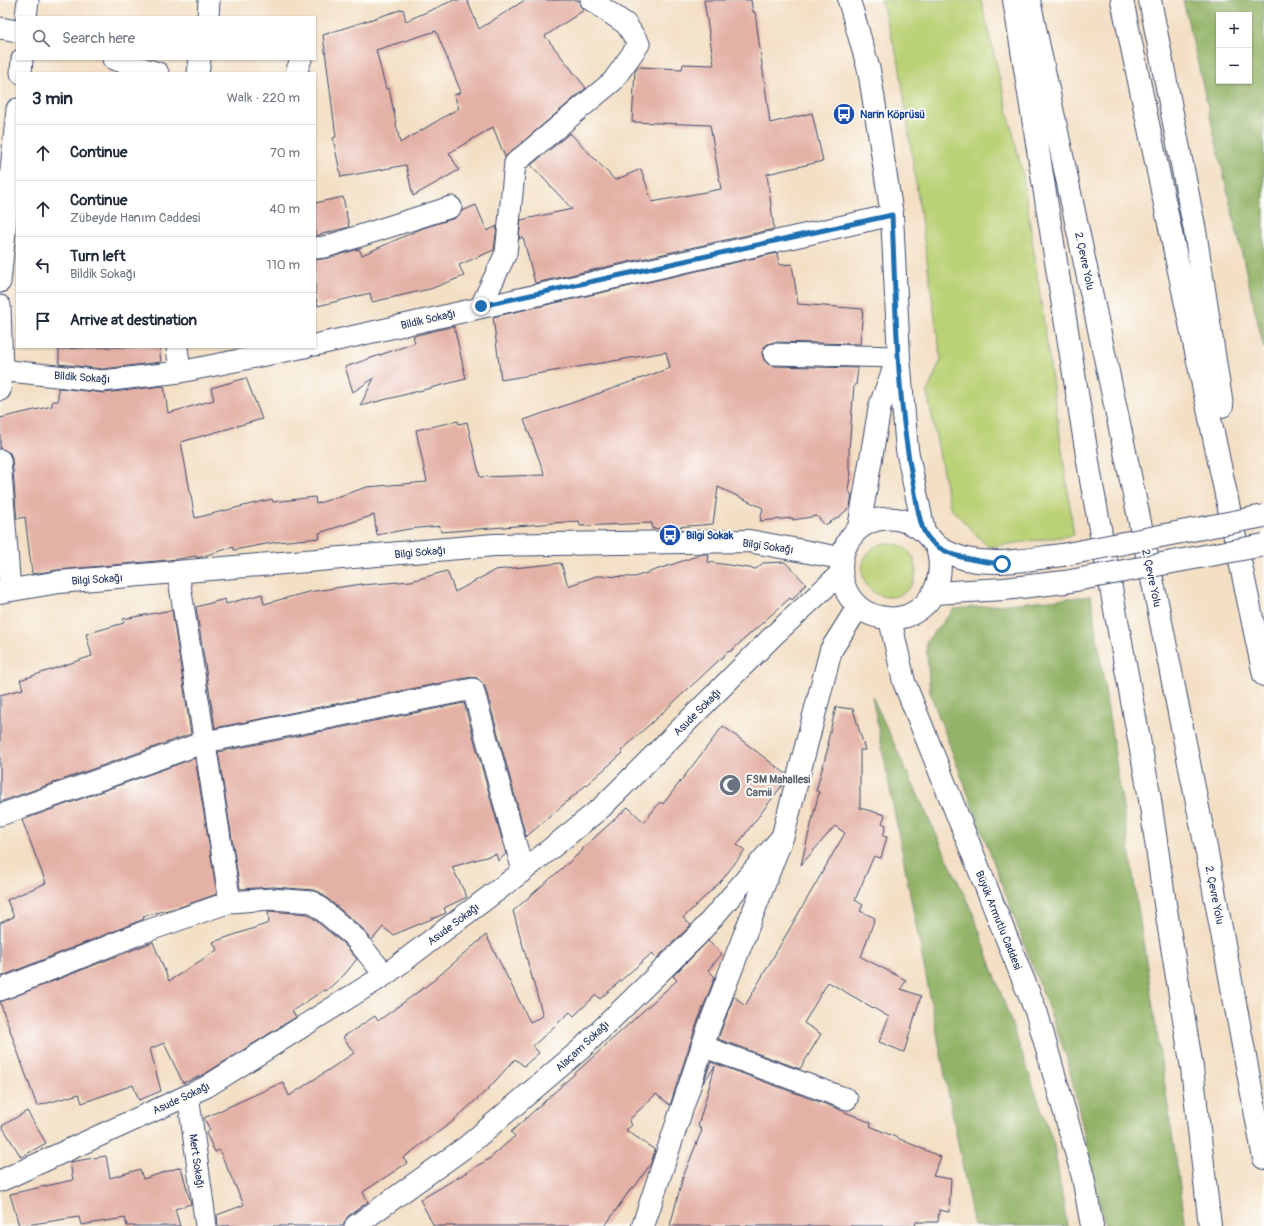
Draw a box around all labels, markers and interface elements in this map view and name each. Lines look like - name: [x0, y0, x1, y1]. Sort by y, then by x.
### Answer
- map controls: [1216, 12, 1252, 84]
- button: +: [1216, 12, 1252, 48]
- search box: [16, 16, 316, 60]
- icon: search: [30, 27, 52, 49]
- text: Search here: [62, 29, 135, 48]
- button: −: [1216, 48, 1252, 84]
- text: 3 min: [32, 88, 73, 109]
- text: Walk · 220 m: [227, 90, 300, 106]
- bus stop icon: Narin Köprüsü: [831, 101, 857, 127]
- place label: Narin Köprüsü: [860, 108, 925, 121]
- icon: ahead: [32, 142, 54, 164]
- text: Continue: [70, 143, 128, 162]
- text: 70 m: [270, 145, 300, 161]
- text: Continue: [70, 191, 128, 210]
- icon: ahead: [32, 198, 54, 220]
- text: 40 m: [269, 201, 300, 217]
- text: Zübeyde Hanım Caddesi: [70, 210, 200, 226]
- street label: 2. Çevre Yolu: [1072, 231, 1097, 291]
- text: Turn left: [70, 247, 126, 266]
- icon: left: [32, 254, 54, 276]
- text: 110 m: [267, 257, 300, 273]
- text: Bildik Sokağı: [70, 266, 136, 282]
- route end: [472, 297, 490, 315]
- street label: Bildik Sokağı: [399, 307, 457, 332]
- icon: arrive: [32, 310, 54, 332]
- text: Arrive at destination: [70, 311, 197, 330]
- street label: Bildik Sokağı: [54, 369, 110, 386]
- bus stop icon: Bilgi Sokak: [657, 522, 683, 548]
- place label: Bilgi Sokak: [686, 529, 734, 542]
- street label: Bilgi Sokağı: [742, 536, 794, 557]
- street label: Bilgi Sokağı: [394, 544, 446, 561]
- street label: 2. Çevre Yolu: [1139, 548, 1164, 608]
- route start: [993, 555, 1011, 573]
- street label: Bilgi Sokağı: [71, 571, 123, 588]
- street label: Asude Sokağı: [671, 686, 724, 739]
- mosque icon: FSM Mahallesi Camii: [717, 772, 743, 798]
- place label: FSM Mahallesi Camii: [746, 773, 810, 799]
- street label: 2. Çevre Yolu: [1202, 865, 1227, 925]
- street label: Büyük Armutlu Caddesi: [973, 869, 1024, 972]
- street label: Asude Sokağı: [425, 901, 482, 948]
- street label: Alaçam Sokağı: [553, 1018, 612, 1075]
- street label: Asude Sokağı: [151, 1080, 212, 1117]
- street label: Mert Sokağı: [186, 1133, 207, 1189]

